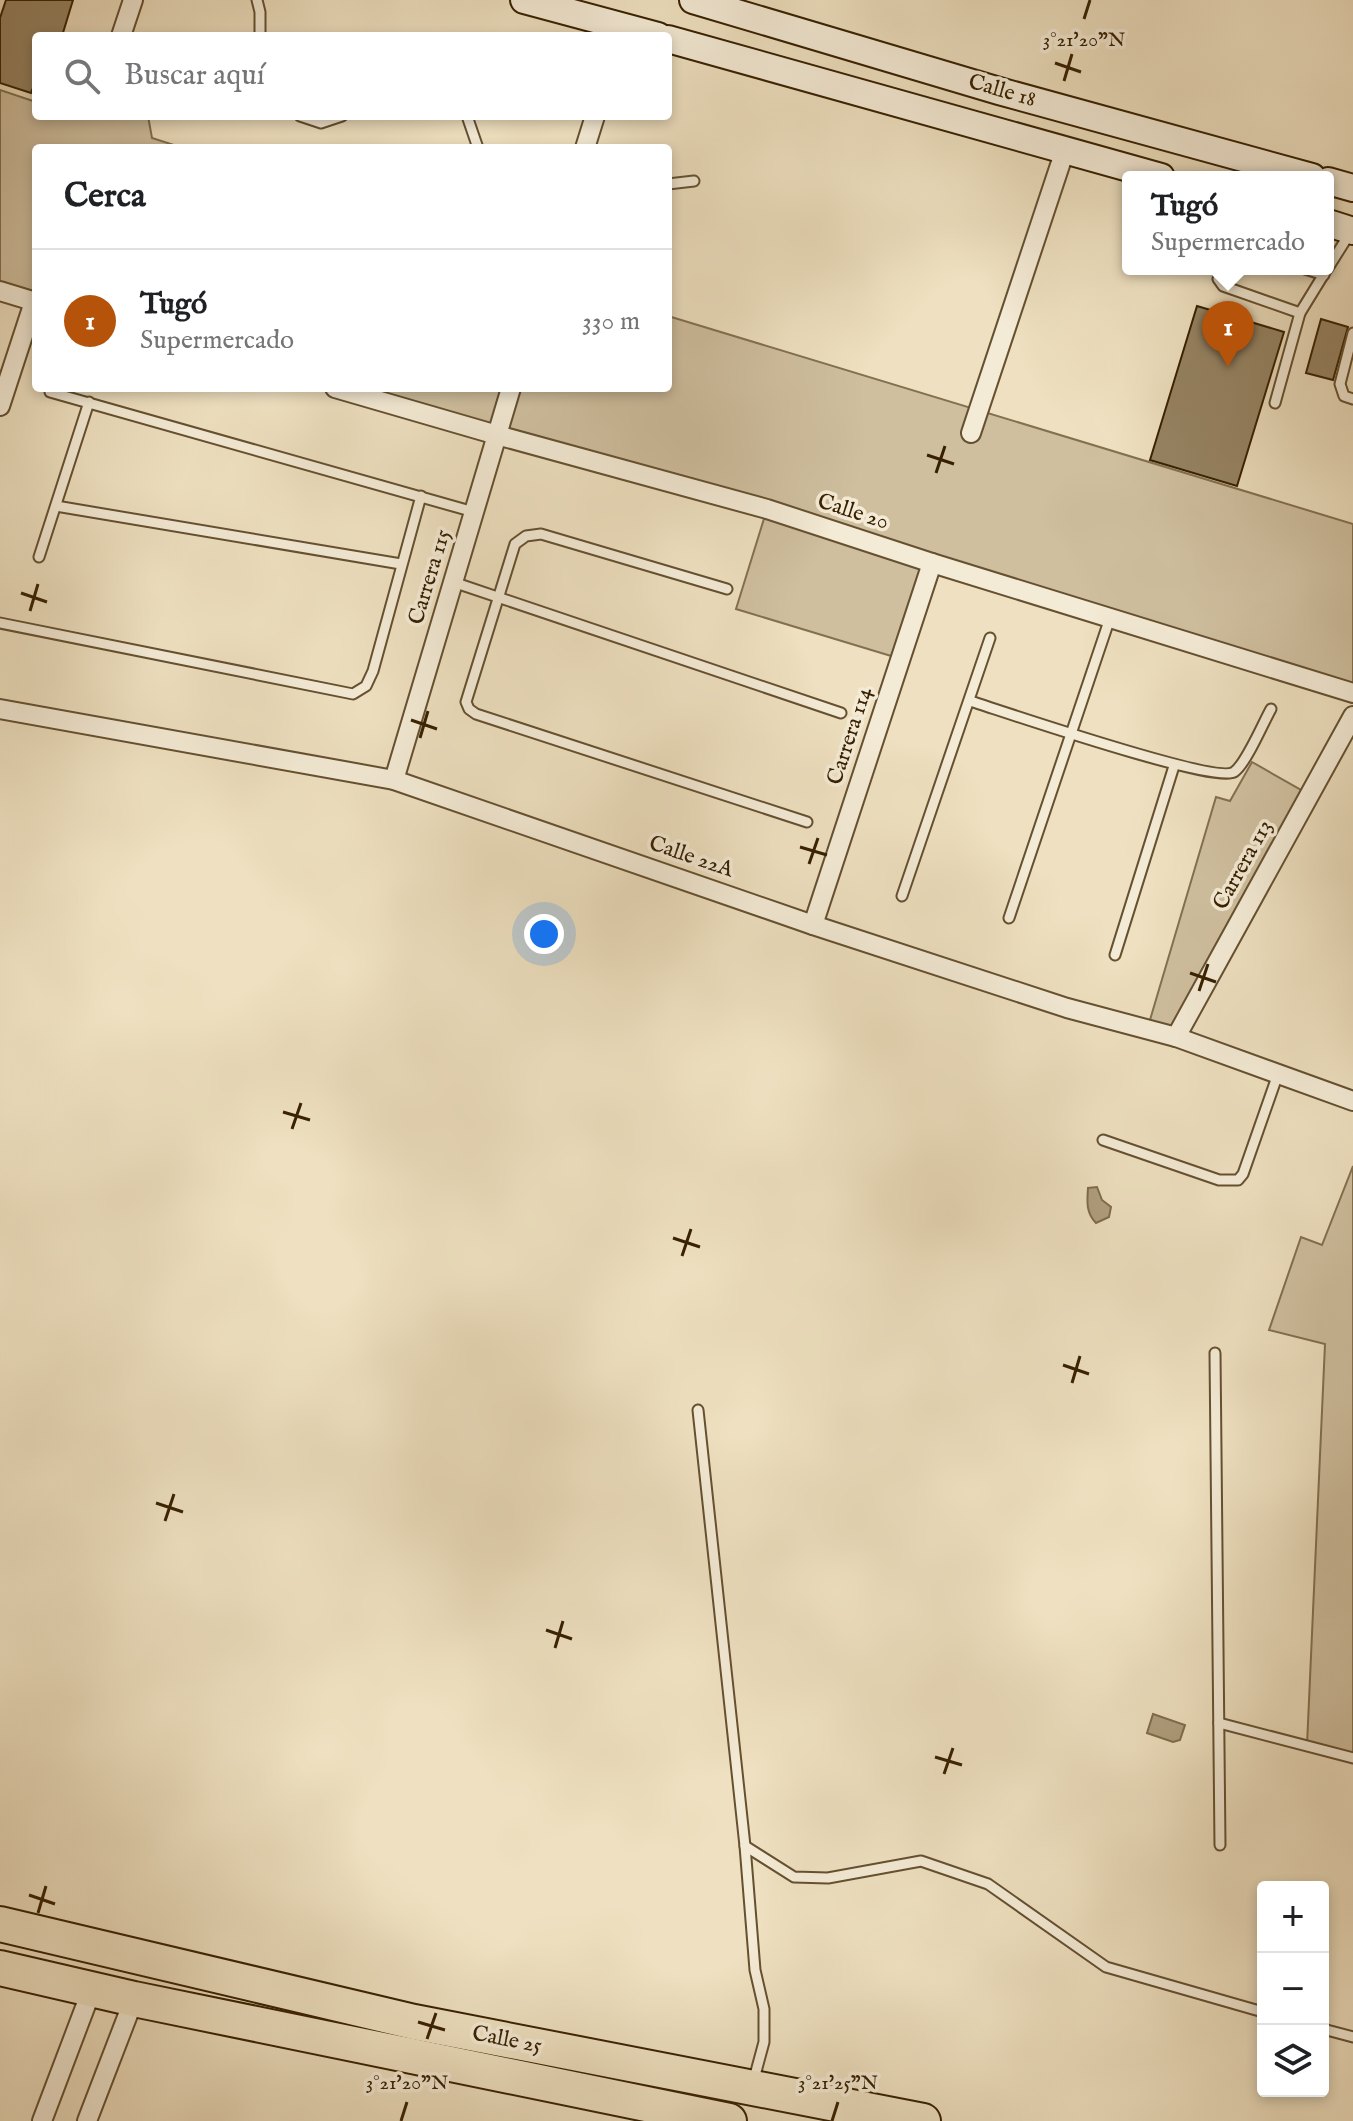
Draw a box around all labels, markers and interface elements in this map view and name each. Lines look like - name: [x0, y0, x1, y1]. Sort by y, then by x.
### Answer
- text: 3°21'20"N: [1043, 28, 1125, 53]
- search box: [32, 32, 672, 120]
- icon: search: [60, 54, 104, 98]
- text: Buscar aquí: [124, 57, 265, 95]
- street label: Calle 18: [965, 68, 1039, 114]
- popup: [1122, 171, 1334, 275]
- text: Cerca: [64, 175, 146, 218]
- text: Tugó: [1151, 188, 1218, 226]
- text: Supermercado: [1151, 226, 1305, 259]
- text: Tugó: [140, 286, 207, 324]
- pin: 1: [1202, 301, 1254, 367]
- text: 1: [85, 305, 95, 338]
- text: 330 m: [582, 305, 640, 338]
- text: Supermercado: [140, 324, 294, 357]
- street label: Calle 20: [814, 487, 892, 537]
- street label: Carrera 115: [402, 526, 458, 628]
- street label: Carrera 114: [821, 683, 879, 788]
- street label: Carrera 113: [1207, 815, 1279, 915]
- street label: Calle 22A: [645, 830, 738, 885]
- your location: [524, 914, 564, 954]
- map controls: [1257, 1881, 1329, 2097]
- button: +: [1257, 1881, 1329, 1953]
- button: −: [1257, 1953, 1329, 2025]
- street label: Calle 25: [470, 2020, 544, 2060]
- button: layers: [1257, 2025, 1329, 2097]
- text: 3°21'20"N: [366, 2071, 448, 2096]
- text: 3°21'25"N: [798, 2071, 878, 2096]

